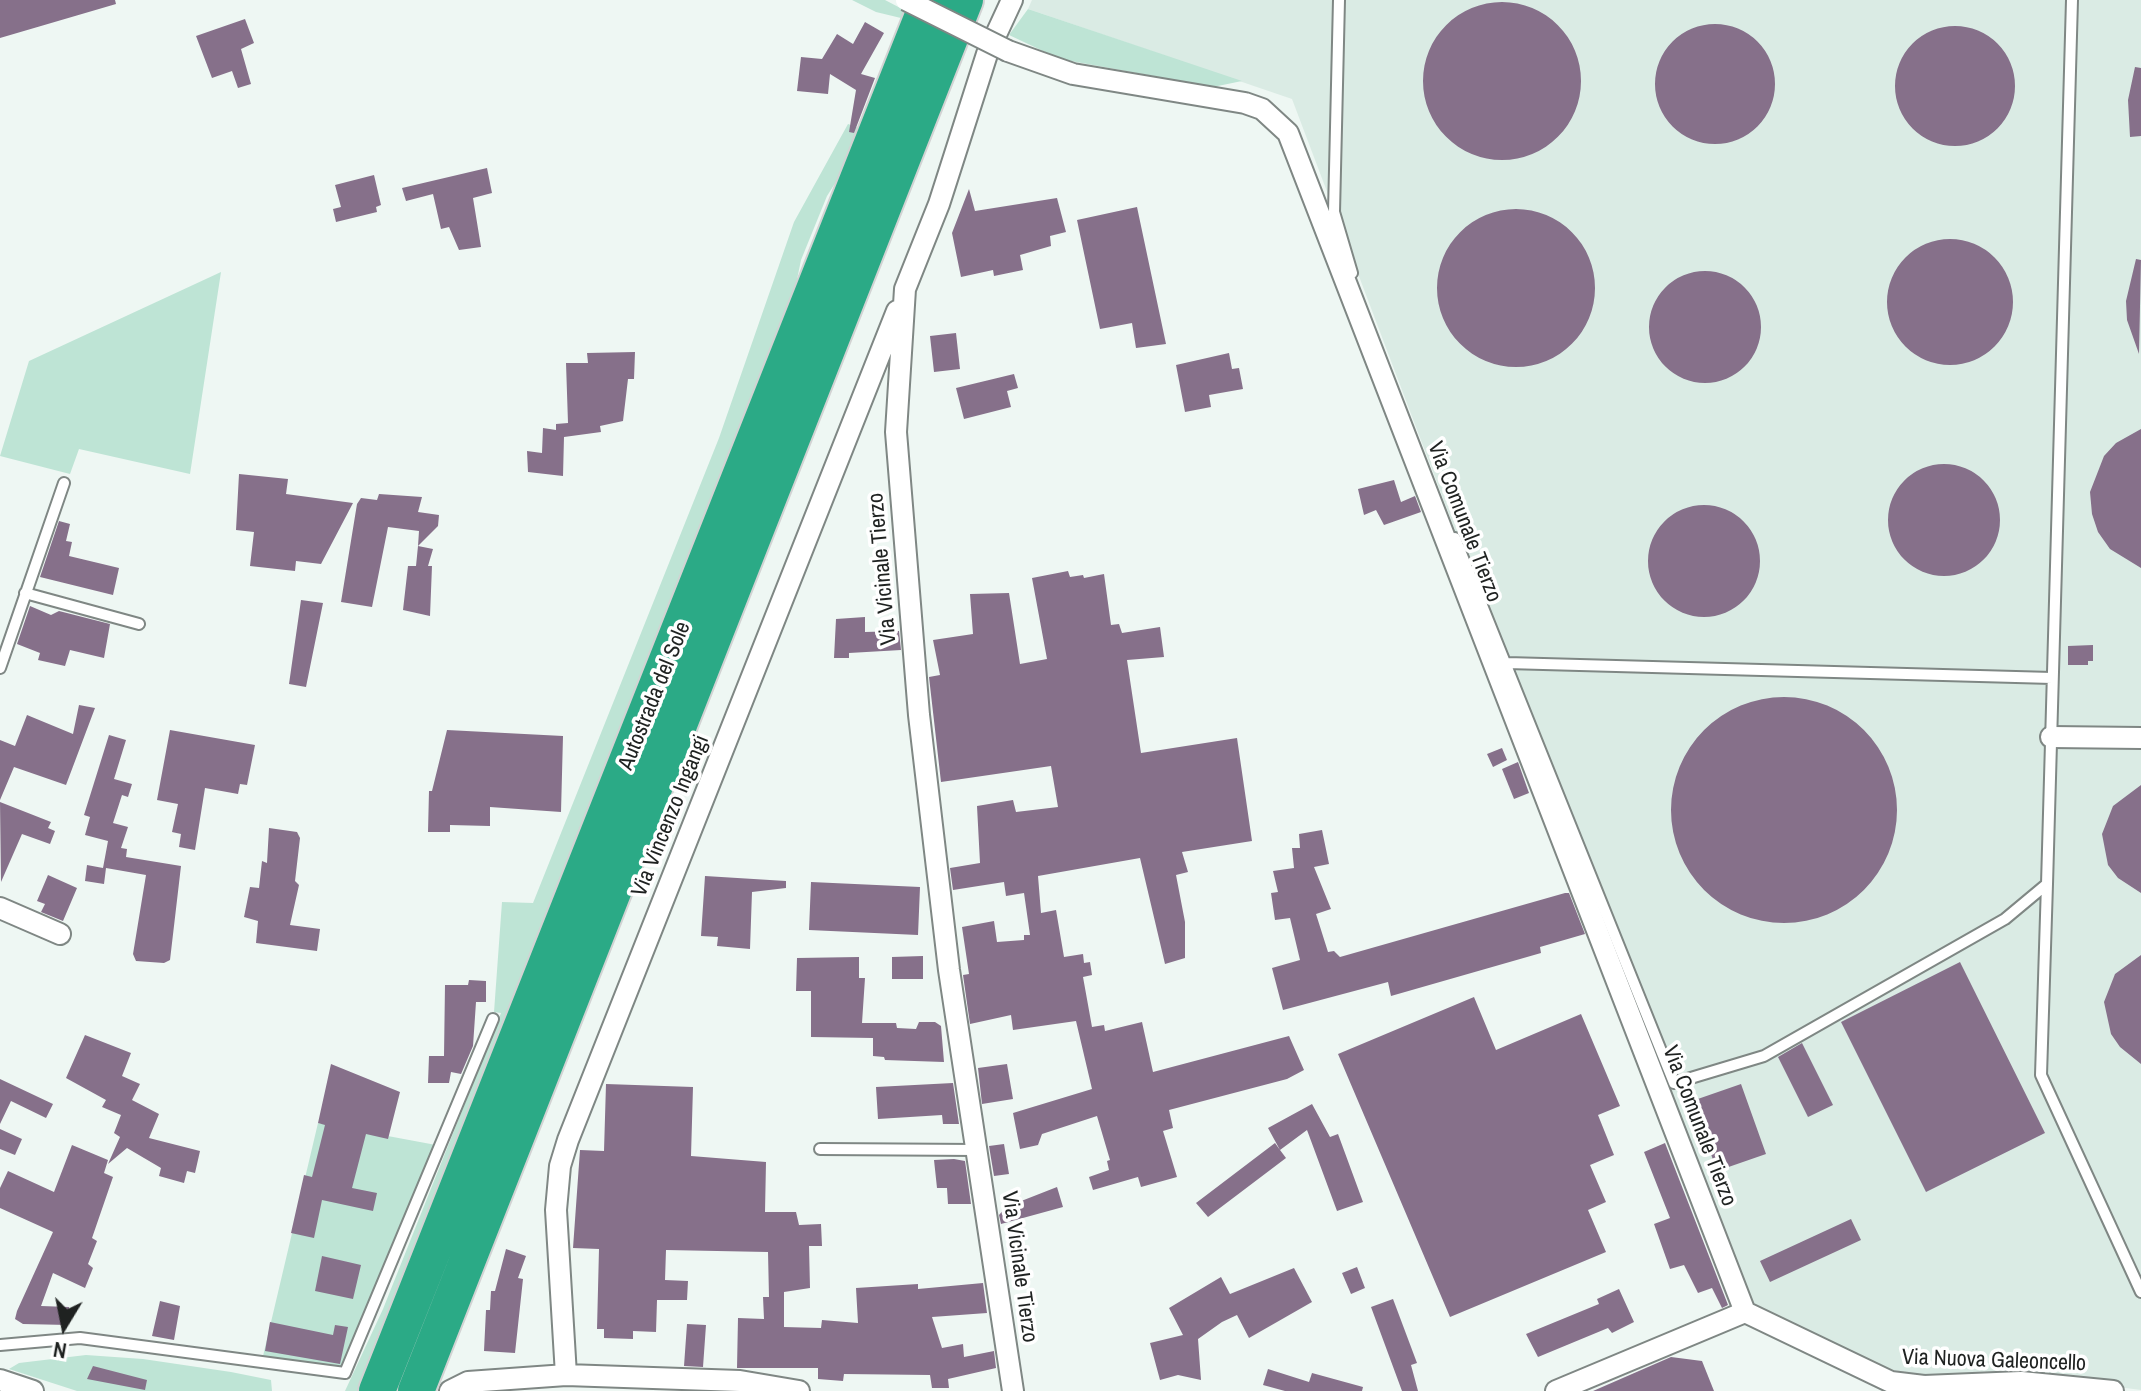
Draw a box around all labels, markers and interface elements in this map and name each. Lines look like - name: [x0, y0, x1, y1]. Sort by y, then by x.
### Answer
- street label: Via Comunale Tierzo: [1421, 438, 1507, 606]
- street label: Via Vicinale Tierzo: [863, 492, 903, 646]
- street label: Autostrada del Sole: [613, 618, 697, 774]
- street label: Via Vincenzo Ingangi: [627, 731, 715, 901]
- street label: Via Comunale Tierzo: [1656, 1042, 1742, 1210]
- street label: Via Vicinale Tierzo: [995, 1190, 1043, 1344]
- north arrow: [24, 1287, 104, 1367]
- text: N: [51, 1335, 69, 1367]
- street label: Via Nuova Galeoncello: [1901, 1345, 2087, 1377]

